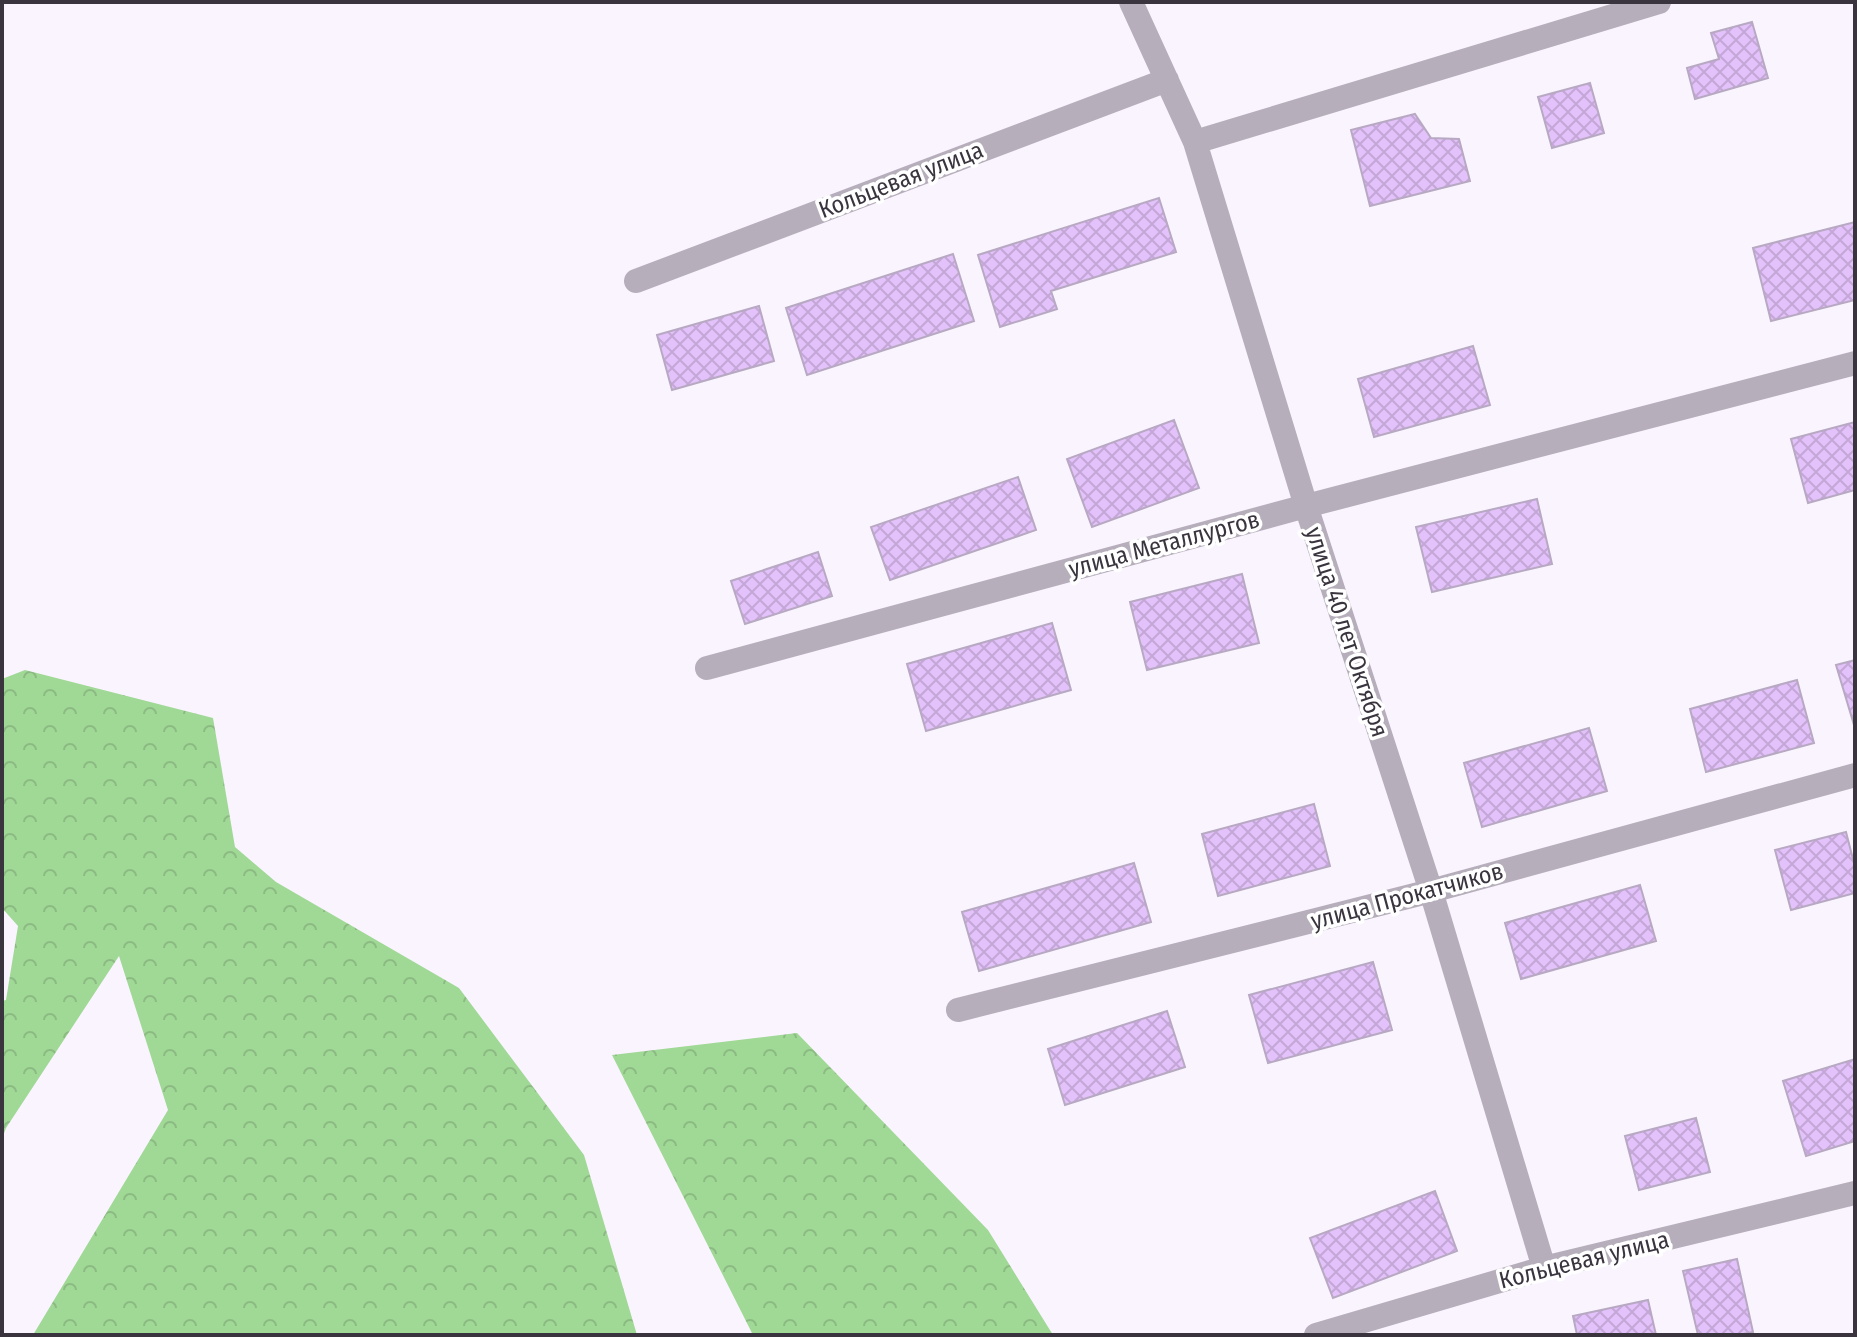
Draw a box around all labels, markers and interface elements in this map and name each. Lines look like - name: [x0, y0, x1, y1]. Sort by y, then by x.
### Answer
- street label: Кольцевая улица: [815, 136, 987, 224]
- street label: улица Металлургов: [1066, 505, 1262, 583]
- street label: улица 40 лет Октября: [1300, 524, 1394, 740]
- street label: улица Прокатчиков: [1308, 857, 1506, 935]
- street label: Кольцевая улица: [1496, 1225, 1672, 1295]

